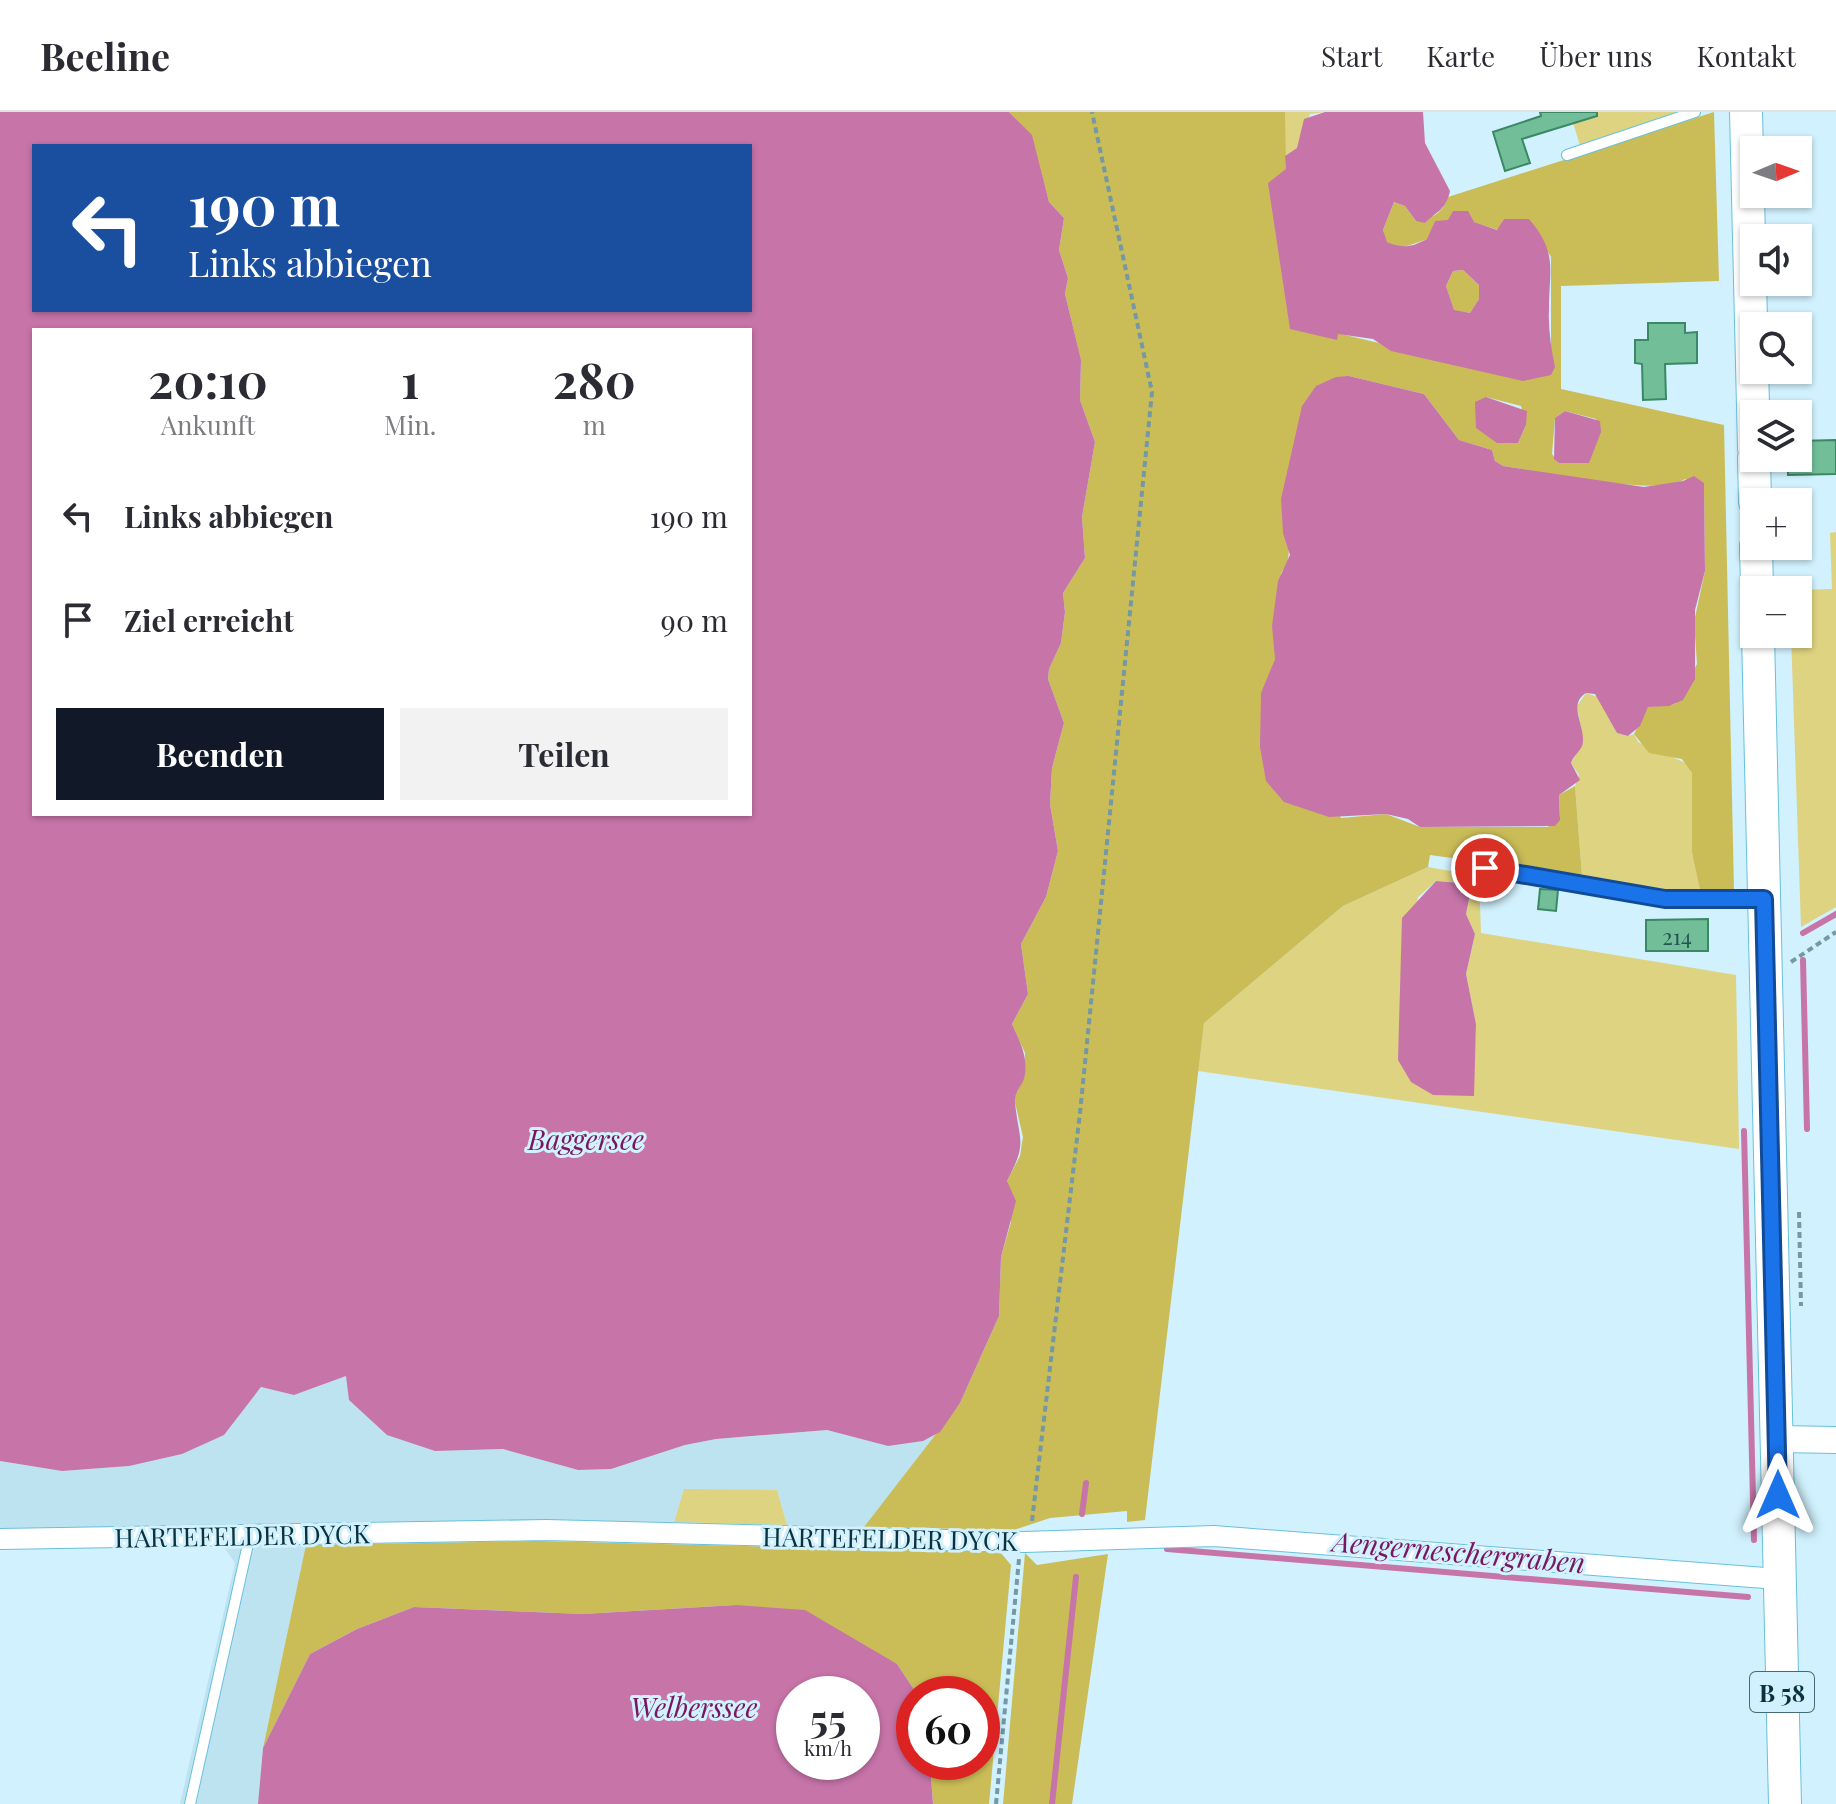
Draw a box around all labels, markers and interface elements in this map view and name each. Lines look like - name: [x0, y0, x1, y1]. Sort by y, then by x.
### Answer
- text: Beeline: [40, 30, 170, 81]
- text: Start: [1321, 37, 1382, 74]
- text: Karte: [1426, 37, 1495, 74]
- text: Über uns: [1539, 37, 1652, 74]
- text: Kontakt: [1696, 37, 1796, 74]
- north arrow: [1740, 136, 1812, 208]
- map controls: [1740, 136, 1812, 648]
- text: 190 m: [188, 166, 340, 241]
- icon: left: [56, 176, 160, 280]
- button: sound: [1740, 224, 1812, 296]
- text: Links abbiegen: [188, 238, 432, 286]
- button: search: [1740, 312, 1812, 384]
- text: 20:10: [148, 347, 268, 411]
- text: 1: [401, 347, 419, 411]
- text: 280: [553, 347, 636, 411]
- button: layers: [1740, 400, 1812, 472]
- text: Ankunft: [161, 407, 255, 442]
- text: Min.: [384, 407, 436, 442]
- text: m: [583, 407, 606, 442]
- button: +: [1740, 488, 1812, 560]
- icon: left: [56, 494, 100, 538]
- text: Links abbiegen: [124, 496, 333, 536]
- text: 190 m: [650, 496, 728, 536]
- button: −: [1740, 576, 1812, 648]
- icon: arrive: [56, 598, 100, 642]
- text: Ziel erreicht: [124, 600, 294, 640]
- text: 90 m: [661, 600, 728, 640]
- button: Beenden: [56, 708, 384, 800]
- button: Teilen: [400, 708, 728, 800]
- pin: [1451, 834, 1519, 902]
- icon: arrive: [1463, 846, 1507, 890]
- house number: 214: [1662, 921, 1692, 951]
- water label: Baggersee: [527, 1120, 644, 1157]
- position arrow: [1736, 1453, 1820, 1537]
- street label: HARTEFELDER DYCK: [114, 1515, 370, 1555]
- street label: HARTEFELDER DYCK: [762, 1518, 1018, 1558]
- water label: Aengerneschergraben: [1328, 1521, 1587, 1580]
- road number: B 58: [1750, 1672, 1814, 1712]
- speed limit sign: 60: [896, 1676, 1000, 1780]
- water label: Welberssee: [630, 1688, 758, 1725]
- text: 55: [810, 1691, 846, 1744]
- text: km/h: [804, 1734, 852, 1761]

